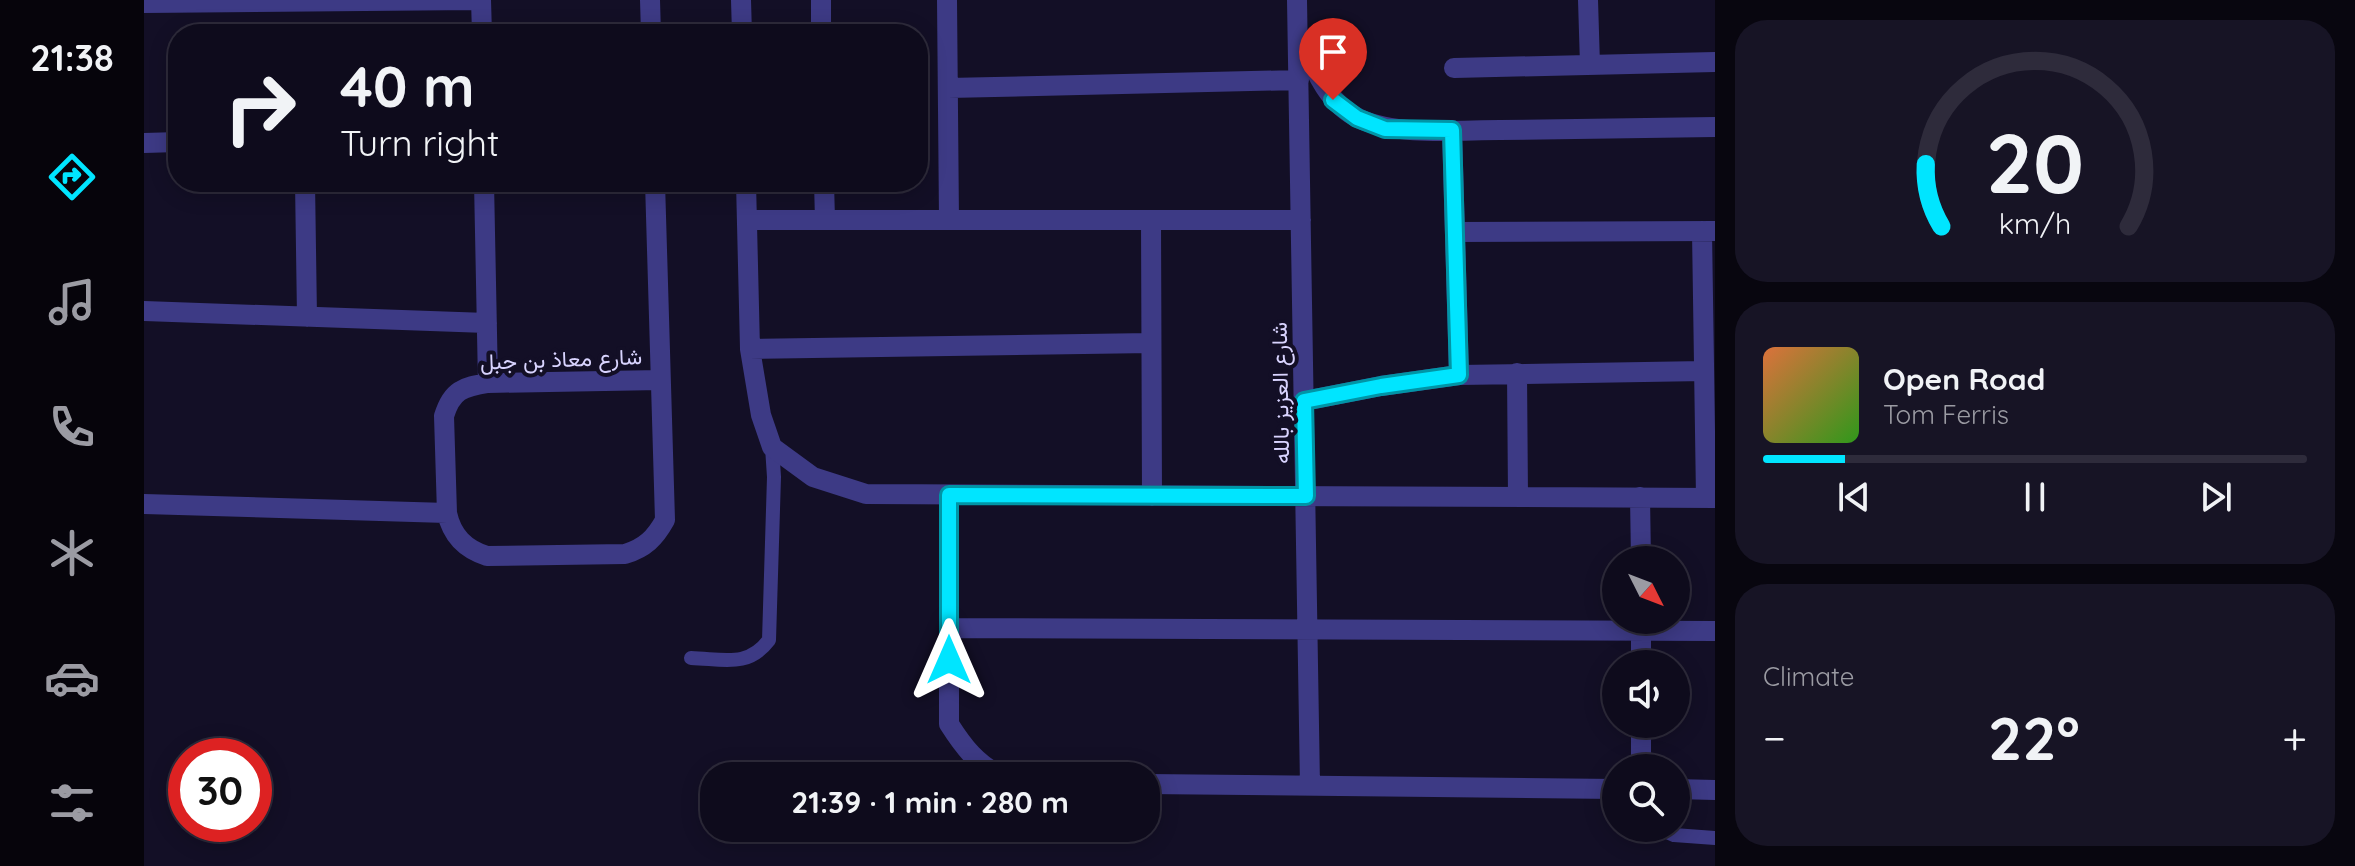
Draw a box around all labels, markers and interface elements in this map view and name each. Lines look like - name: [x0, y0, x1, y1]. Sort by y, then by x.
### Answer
- pin: [1299, 18, 1367, 100]
- icon: arrive: [1311, 30, 1355, 74]
- text: 21:38: [30, 35, 114, 80]
- text: 40 m: [340, 51, 475, 121]
- icon: right: [208, 56, 312, 160]
- text: 20: [1986, 110, 2084, 214]
- text: Turn right: [340, 120, 499, 165]
- icon: directions: [44, 149, 100, 205]
- text: km/h: [1999, 205, 2071, 241]
- icon: music: [44, 274, 100, 330]
- street label: شارع العزيز بالله: [1265, 322, 1296, 464]
- street label: شارع معاذ بن جبل: [479, 342, 643, 377]
- text: Open Road: [1883, 360, 2045, 398]
- text: Tom Ferris: [1883, 398, 2009, 431]
- icon: phone: [44, 399, 100, 455]
- icon: previous: [1832, 475, 1876, 519]
- icon: pause: [2013, 475, 2057, 519]
- icon: next: [2194, 475, 2238, 519]
- icon: climate: [44, 525, 100, 581]
- north arrow: [1602, 546, 1690, 634]
- map controls: [1602, 546, 1690, 842]
- position arrow: [907, 618, 991, 702]
- icon: car: [44, 650, 100, 706]
- button: sound: [1602, 650, 1690, 738]
- text: Climate: [1763, 660, 1854, 693]
- text: 22°: [1988, 700, 2080, 775]
- text: −: [1763, 710, 1786, 765]
- text: +: [2282, 710, 2307, 765]
- speed limit sign: 30: [168, 738, 272, 842]
- button: search: [1602, 754, 1690, 842]
- icon: filters: [44, 775, 100, 831]
- text: 21:39 · 1 min · 280 m: [791, 783, 1069, 821]

